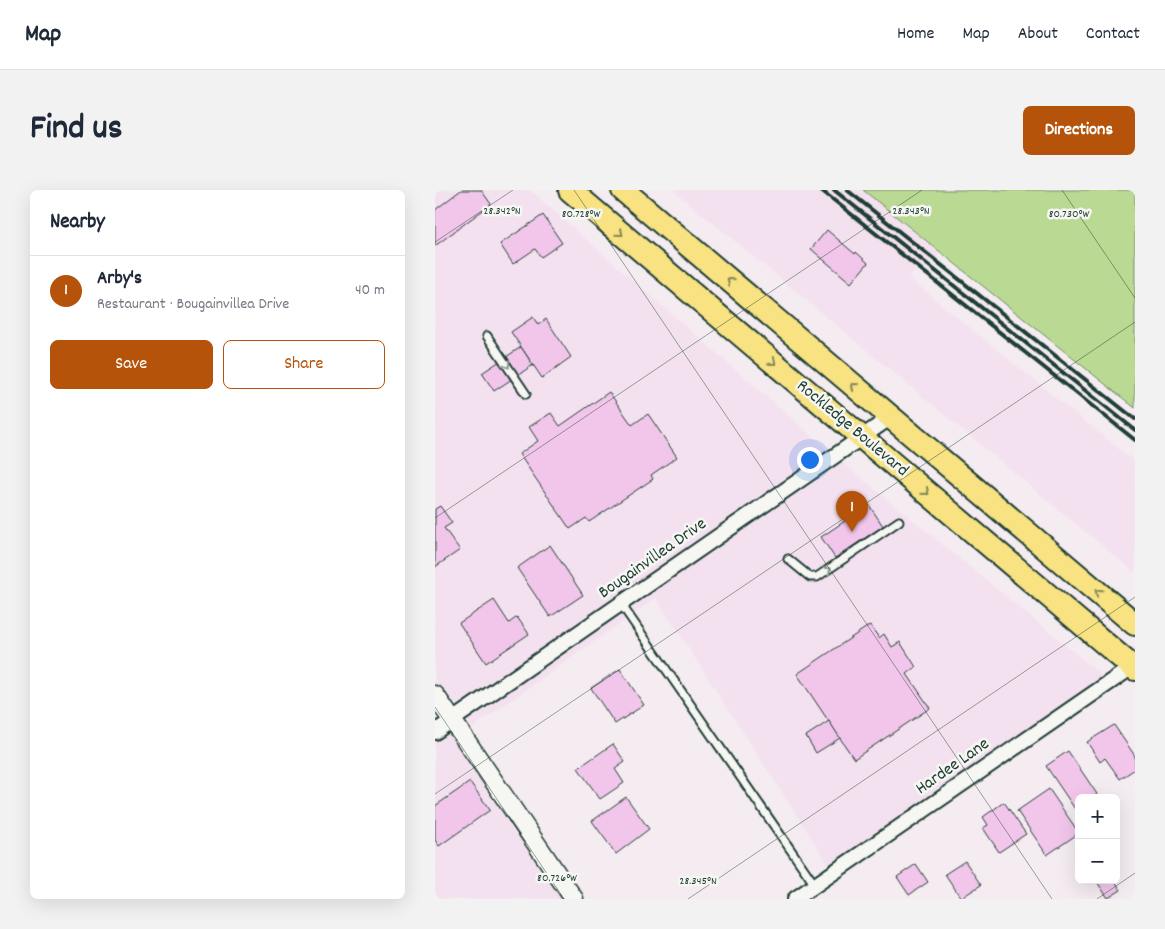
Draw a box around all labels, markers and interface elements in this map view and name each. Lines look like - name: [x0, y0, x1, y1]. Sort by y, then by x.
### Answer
- text: Map: [25, 18, 61, 52]
- text: Home: [897, 22, 934, 47]
- text: Map: [962, 22, 990, 47]
- text: About: [1018, 22, 1058, 47]
- text: Contact: [1086, 22, 1140, 47]
- text: Find us: [30, 105, 122, 155]
- button: Directions: [1023, 106, 1135, 155]
- text: 28.342°N: [483, 203, 521, 220]
- text: 28.343°N: [892, 203, 930, 220]
- text: 80.728°W: [562, 206, 600, 223]
- text: 80.730°W: [1049, 206, 1089, 223]
- text: Nearby: [50, 208, 105, 238]
- one-way arrow: [614, 227, 623, 235]
- text: Arby's: [97, 266, 142, 293]
- one-way arrow: [727, 278, 736, 286]
- text: 1: [64, 279, 68, 302]
- text: 40 m: [355, 279, 385, 302]
- text: Restaurant · Bougainvillea Drive: [97, 293, 289, 316]
- button: Save: [50, 340, 213, 389]
- button: Share: [223, 340, 385, 389]
- one-way arrow: [767, 356, 776, 365]
- one-way arrow: [500, 360, 510, 369]
- street label: Rockledge Boulevard: [791, 375, 913, 483]
- one-way arrow: [851, 383, 860, 391]
- your location: [797, 447, 823, 473]
- one-way arrow: [921, 486, 930, 495]
- pin: 1: [836, 491, 868, 532]
- street label: Bougainvillea Drive: [594, 512, 712, 606]
- one-way arrow: [823, 566, 832, 576]
- one-way arrow: [1094, 589, 1103, 598]
- street label: Hardee Lane: [911, 732, 995, 802]
- map controls: [1075, 794, 1120, 884]
- button: +: [1075, 794, 1120, 839]
- button: −: [1075, 839, 1120, 884]
- text: 80.726°W: [537, 870, 577, 887]
- text: 28.345°N: [679, 873, 717, 890]

